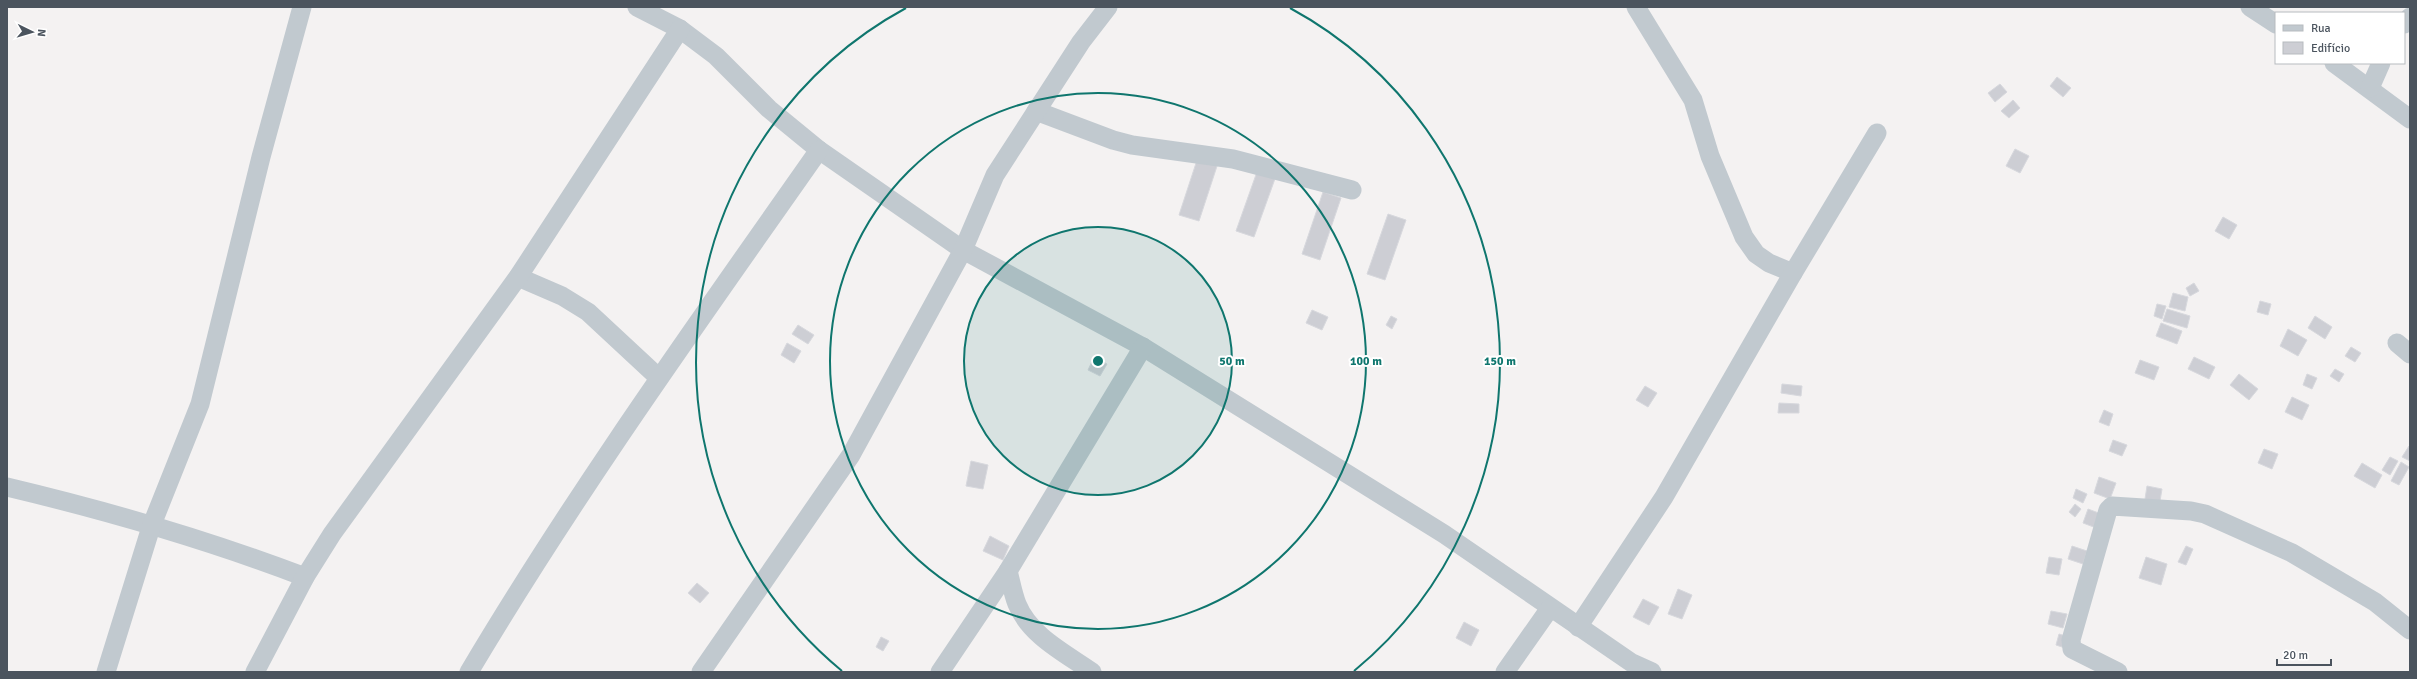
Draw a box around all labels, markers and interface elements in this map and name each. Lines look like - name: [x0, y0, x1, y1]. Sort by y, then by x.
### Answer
- north arrow: [12, 12, 52, 52]
- legend: [2275, 12, 2405, 64]
- text: Rua: [2311, 21, 2331, 36]
- text: N: [35, 28, 48, 37]
- text: Edifício: [2311, 41, 2350, 56]
- centre of rings: [1091, 354, 1105, 368]
- text: 50 m: [1219, 354, 1245, 369]
- text: 100 m: [1350, 354, 1382, 369]
- text: 150 m: [1484, 354, 1516, 369]
- scale bar: [2277, 641, 2331, 667]
- text: 20 m: [2283, 648, 2308, 663]

